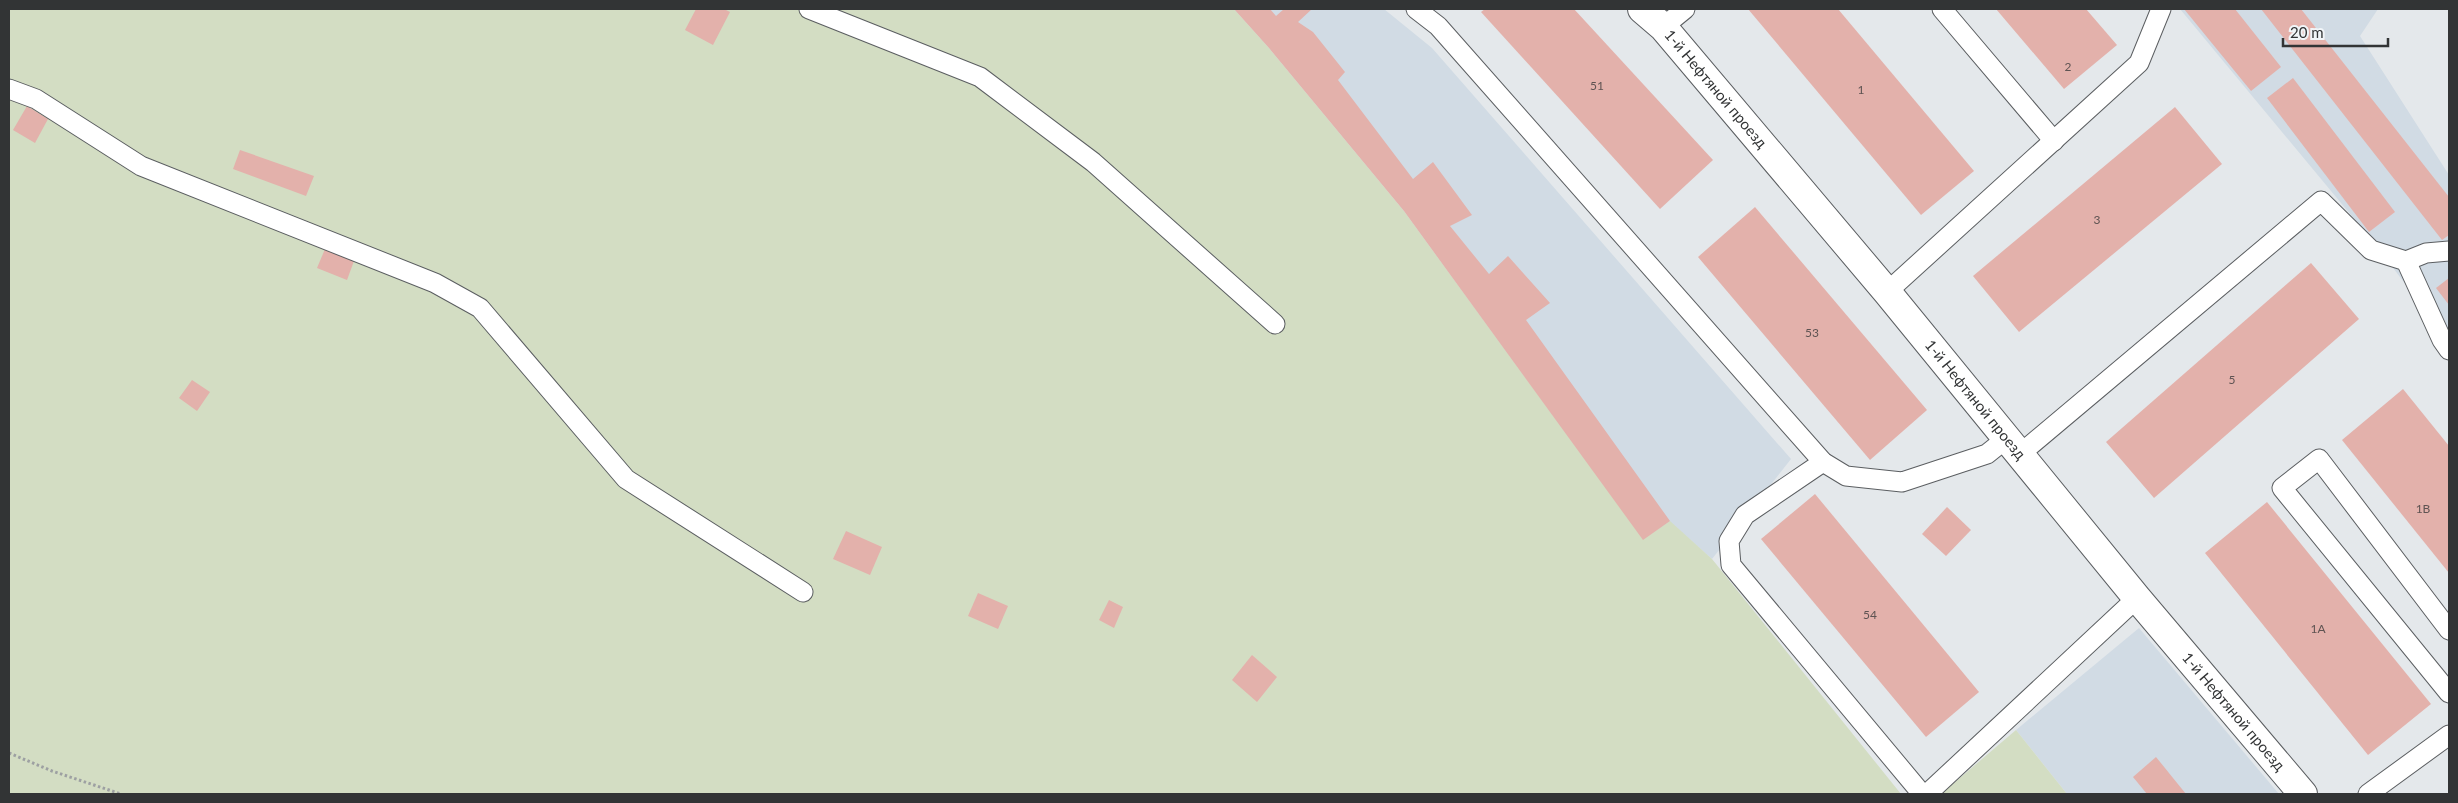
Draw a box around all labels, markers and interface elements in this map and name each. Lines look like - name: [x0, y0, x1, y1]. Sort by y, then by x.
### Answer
- scale bar: [2283, 15, 2388, 47]
- text: 20 m: [2290, 23, 2324, 41]
- street label: 1-й Нефтяной проезд: [1661, 26, 1771, 151]
- house number: 2: [2065, 59, 2072, 74]
- house number: 51: [1590, 78, 1604, 93]
- house number: 1: [1858, 82, 1865, 97]
- house number: 3: [2094, 212, 2101, 227]
- house number: 53: [1805, 325, 1819, 340]
- street label: 1-й Нефтяной проезд: [1922, 336, 2030, 463]
- house number: 5: [2229, 372, 2236, 387]
- house number: 1В: [2416, 501, 2431, 516]
- house number: 54: [1863, 607, 1877, 622]
- house number: 1А: [2310, 621, 2326, 636]
- street label: 1-й Нефтяной проезд: [2179, 648, 2289, 774]

